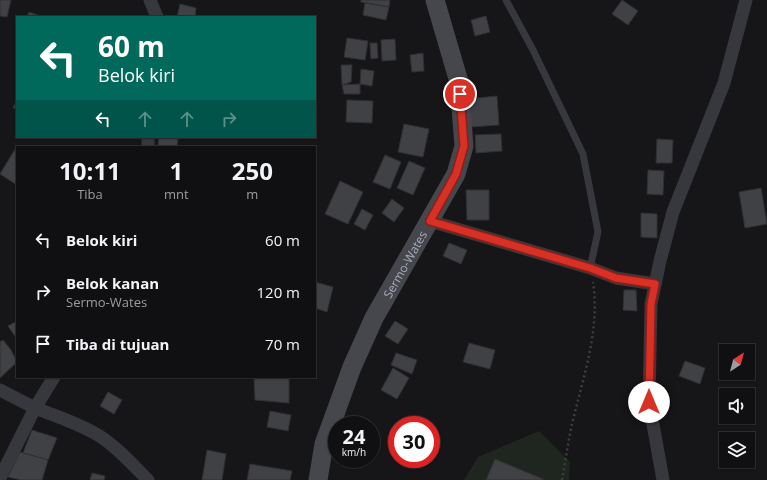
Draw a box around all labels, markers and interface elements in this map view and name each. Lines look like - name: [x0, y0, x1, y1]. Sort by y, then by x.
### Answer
- text: 60 m: [98, 27, 165, 65]
- icon: left: [32, 32, 84, 84]
- text: Belok kiri: [98, 63, 175, 87]
- pin: [443, 77, 477, 111]
- icon: arrive: [449, 83, 471, 105]
- icon: left: [92, 108, 114, 130]
- icon: ahead: [134, 108, 156, 130]
- icon: ahead: [176, 108, 198, 130]
- icon: right: [218, 108, 240, 130]
- text: 10:11: [59, 154, 121, 187]
- text: 1: [169, 154, 183, 187]
- text: 250: [232, 154, 273, 187]
- text: Tiba: [77, 185, 103, 203]
- text: mnt: [164, 185, 189, 203]
- text: m: [246, 185, 258, 203]
- street label: Sermo-Wates: [379, 227, 431, 301]
- icon: left: [32, 229, 54, 251]
- text: Belok kiri: [66, 230, 137, 250]
- text: 60 m: [265, 230, 300, 250]
- text: Belok kanan: [66, 273, 159, 293]
- icon: right: [32, 281, 54, 303]
- text: 120 m: [256, 282, 300, 302]
- text: Sermo-Wates: [66, 293, 147, 311]
- icon: arrive: [32, 333, 54, 355]
- text: Tiba di tujuan: [66, 334, 169, 354]
- text: 70 m: [265, 334, 300, 354]
- north arrow: [719, 344, 755, 380]
- map controls: [719, 344, 755, 468]
- position arrow: [628, 381, 670, 423]
- button: sound: [719, 388, 755, 424]
- speed limit sign: 30: [388, 416, 440, 468]
- text: 24: [343, 423, 365, 450]
- button: layers: [719, 432, 755, 468]
- text: km/h: [342, 445, 366, 459]

